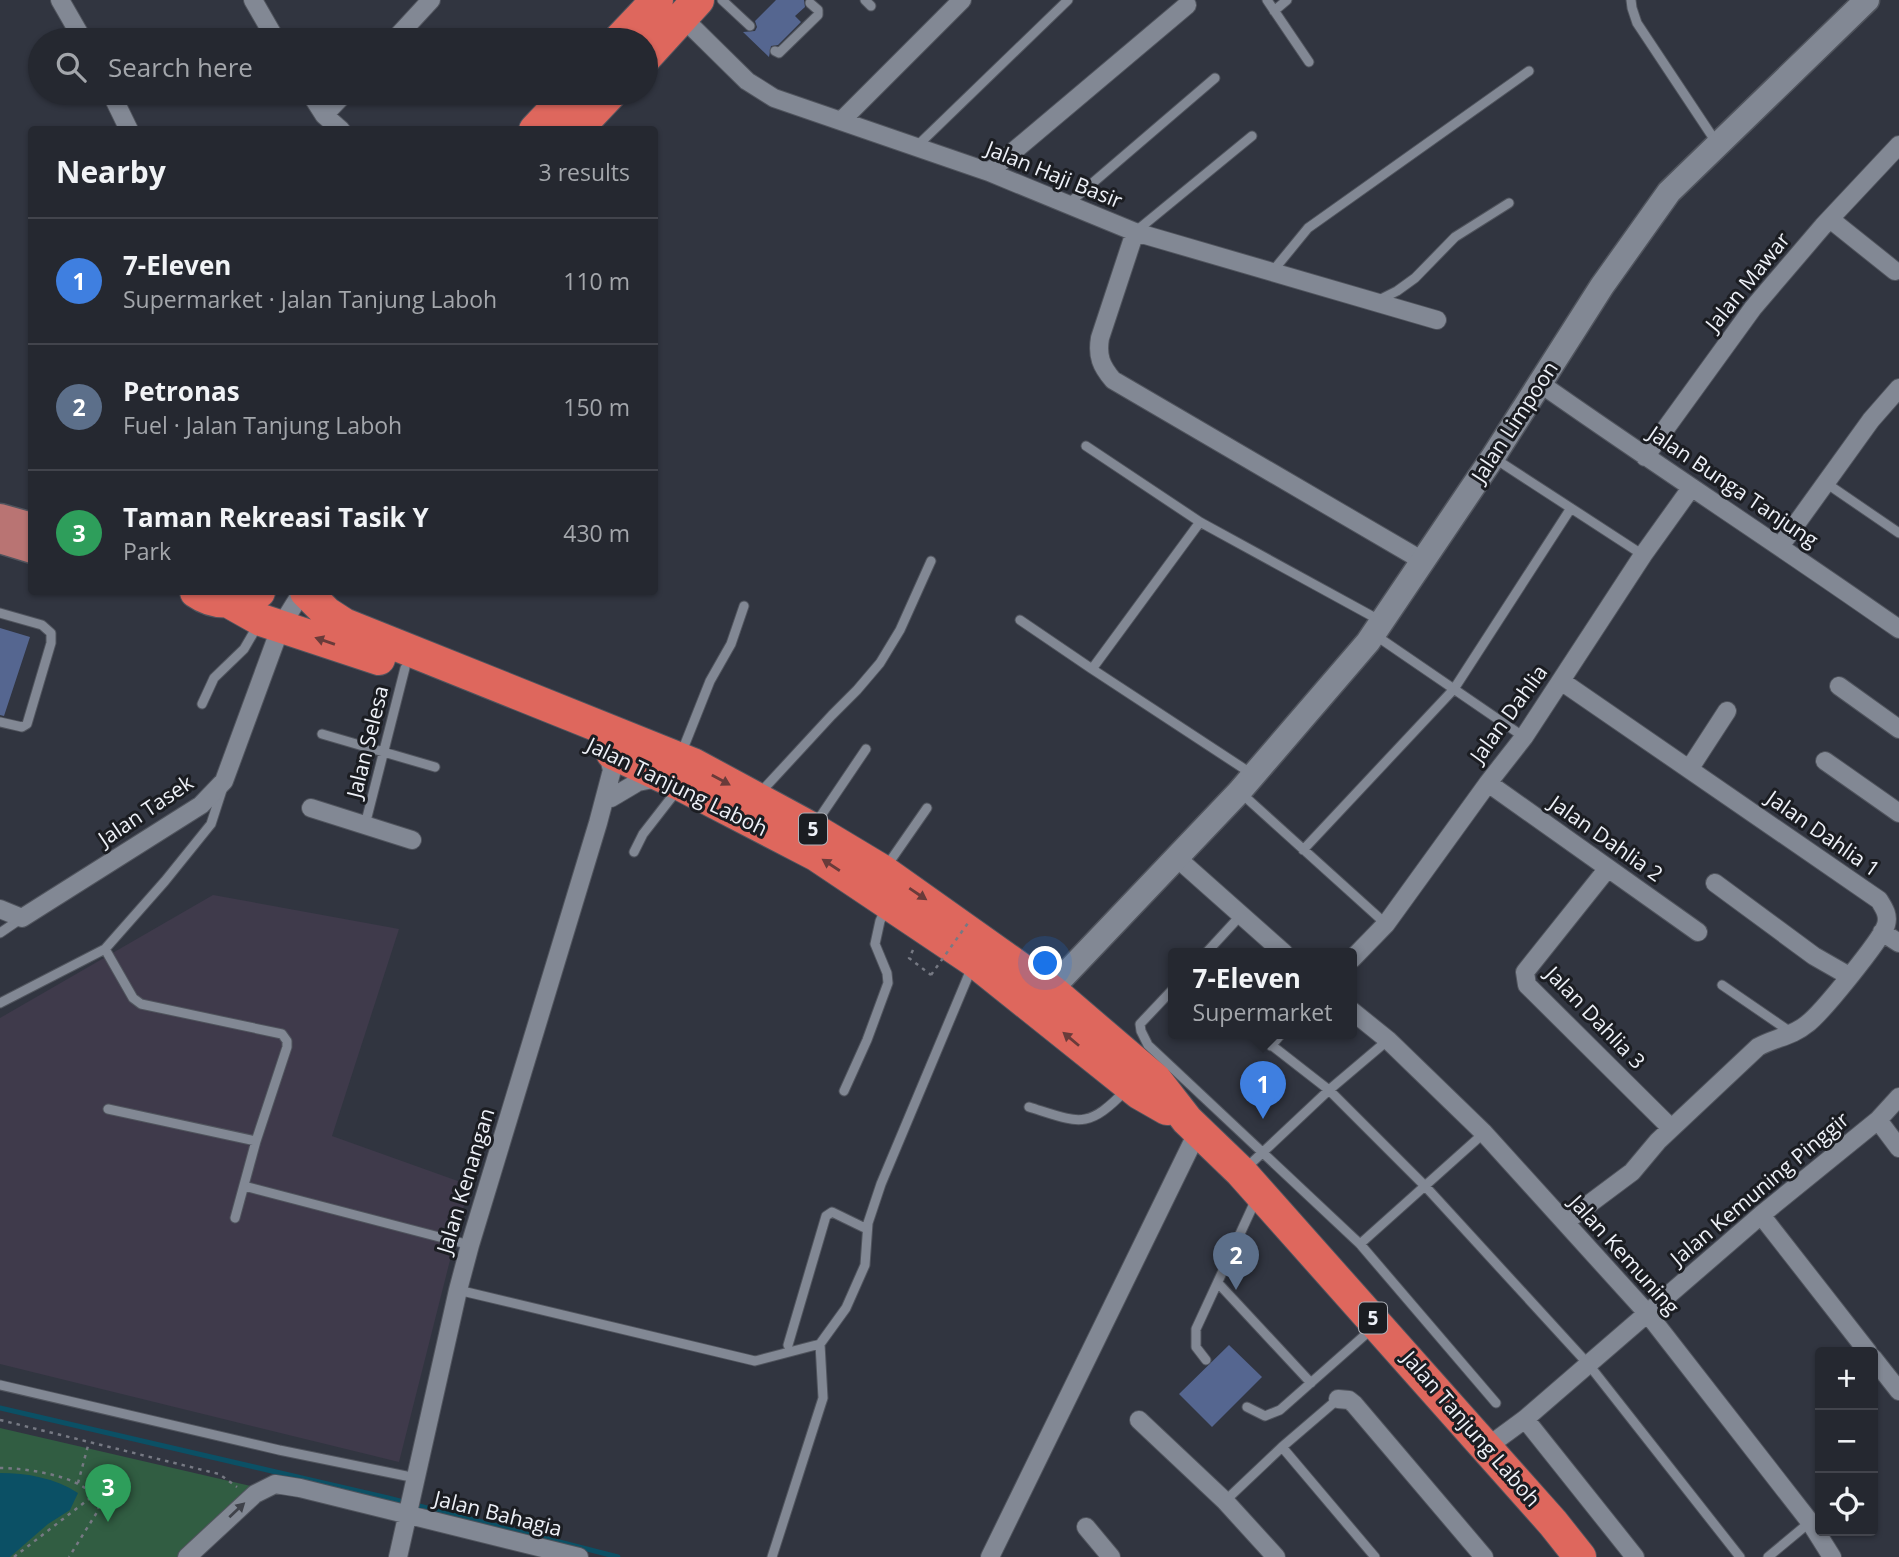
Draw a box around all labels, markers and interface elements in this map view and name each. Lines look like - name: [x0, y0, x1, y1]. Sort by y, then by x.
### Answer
- search box: [28, 28, 658, 105]
- icon: search: [52, 48, 90, 86]
- text: Search here: [108, 49, 253, 85]
- street label: Jalan Haji Basir: [980, 133, 1127, 214]
- text: Nearby: [56, 151, 166, 192]
- text: 3 results: [539, 156, 630, 188]
- street label: Jalan Mawar: [1697, 226, 1796, 338]
- text: 7-Eleven: [123, 247, 231, 283]
- text: 1: [72, 265, 86, 297]
- text: 110 m: [563, 265, 630, 297]
- text: Supermarket · Jalan Tanjung Laboh: [123, 283, 497, 315]
- street label: Jalan Limpoon: [1463, 355, 1564, 489]
- text: Petronas: [123, 373, 240, 409]
- text: 2: [72, 391, 86, 423]
- text: 150 m: [563, 391, 630, 423]
- text: Fuel · Jalan Tanjung Laboh: [123, 409, 402, 441]
- street label: Jalan Bunga Tanjung: [1642, 418, 1824, 553]
- text: Taman Rekreasi Tasik Y: [123, 499, 429, 535]
- text: 3: [72, 517, 86, 549]
- text: 430 m: [563, 517, 630, 549]
- text: Park: [123, 535, 171, 567]
- one-way arrow: [314, 635, 335, 646]
- street label: Jalan Dahlia: [1462, 659, 1553, 770]
- street label: Jalan Selesa: [339, 683, 394, 803]
- street label: Jalan Tanjung Laboh: [581, 729, 772, 842]
- street label: Jalan Tasek: [91, 768, 198, 853]
- one-way arrow: [712, 774, 731, 786]
- street label: Jalan Dahlia 1: [1760, 783, 1886, 883]
- street label: Jalan Dahlia 2: [1543, 788, 1669, 888]
- road number: 5: [799, 814, 827, 844]
- one-way arrow: [821, 859, 841, 872]
- one-way arrow: [908, 888, 927, 901]
- your location: [1028, 946, 1062, 980]
- popup: [1168, 948, 1357, 1039]
- street label: Jalan Dahlia 3: [1538, 959, 1652, 1075]
- text: 7-Eleven: [1193, 960, 1301, 996]
- text: Supermarket: [1193, 996, 1332, 1028]
- one-way arrow: [1063, 1031, 1081, 1046]
- pin: 1: [1240, 1061, 1286, 1119]
- street label: Jalan Kenangan: [429, 1105, 500, 1259]
- street label: Jalan Kemuning Pinggir: [1663, 1105, 1855, 1273]
- street label: Jalan Kemuning: [1562, 1187, 1686, 1320]
- pin: 2: [1213, 1232, 1259, 1290]
- road number: 5: [1359, 1302, 1387, 1334]
- street label: Jalan Tanjung Laboh: [1395, 1343, 1547, 1512]
- map controls: [1815, 1347, 1878, 1536]
- button: +: [1815, 1347, 1878, 1410]
- button: −: [1815, 1410, 1878, 1473]
- pin: 3: [85, 1464, 131, 1522]
- button: locate: [1815, 1473, 1878, 1536]
- street label: Jalan Bahagia: [429, 1483, 565, 1542]
- one-way arrow: [228, 1503, 245, 1519]

